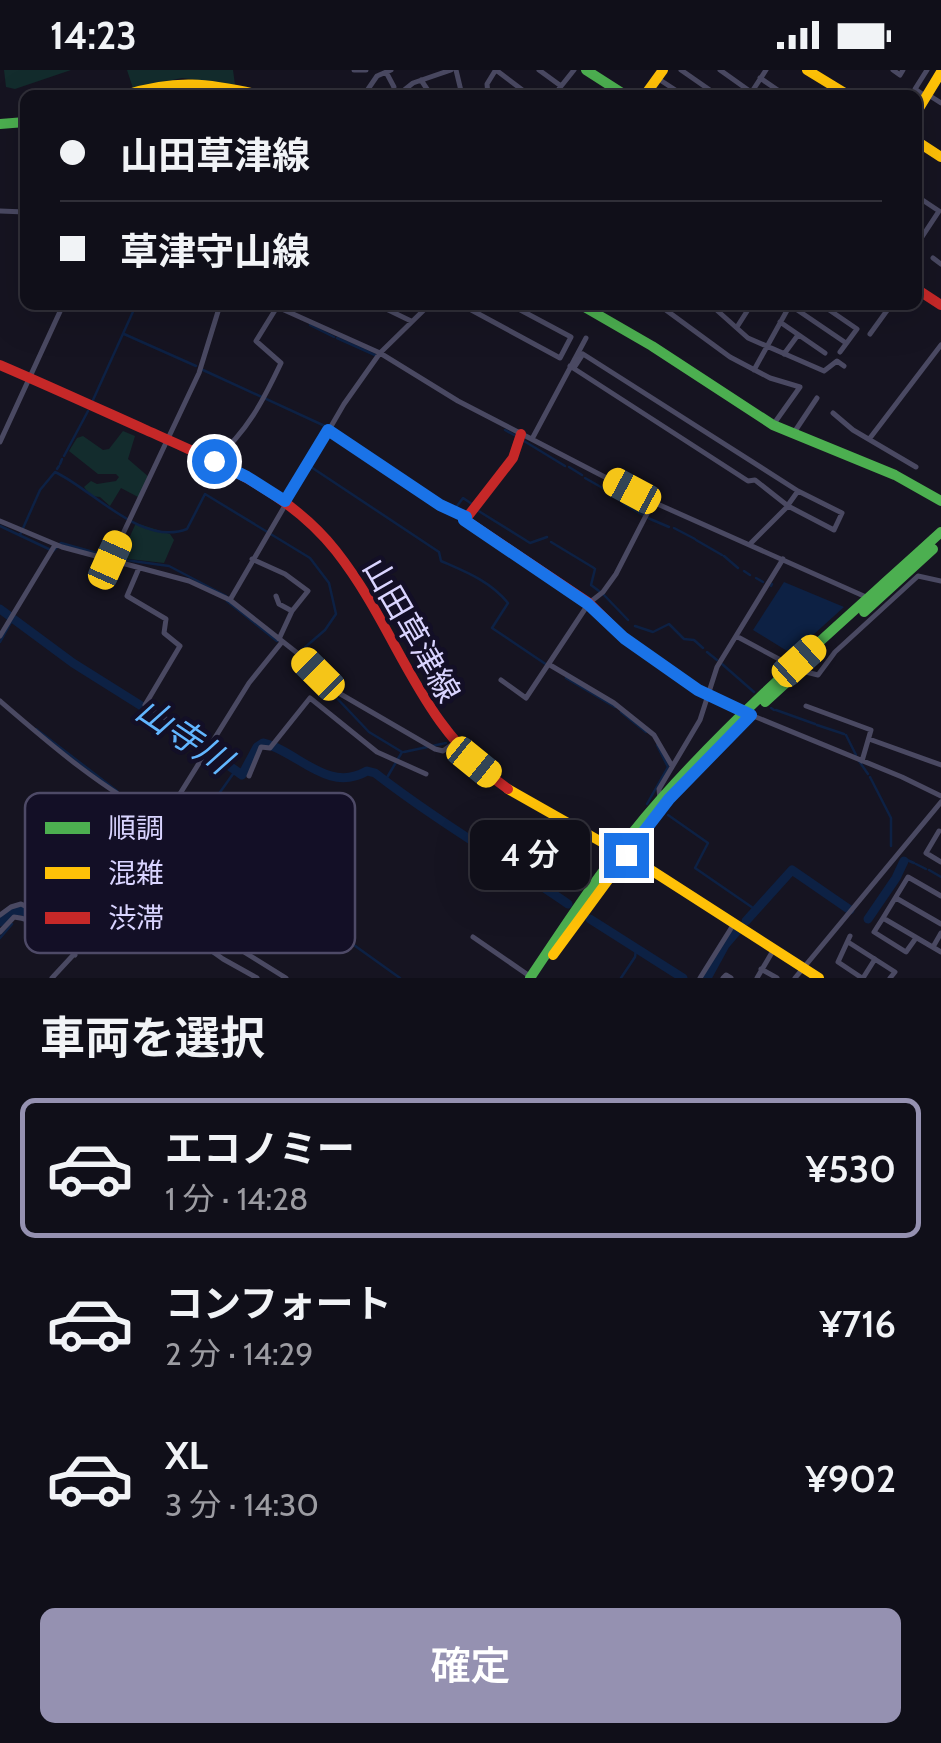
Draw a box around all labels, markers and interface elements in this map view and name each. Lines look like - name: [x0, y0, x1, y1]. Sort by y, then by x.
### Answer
- text: 14:23: [50, 12, 137, 59]
- text: 山田草津線: [120, 132, 310, 179]
- text: 草津守山線: [120, 228, 310, 275]
- route start: [192, 439, 237, 484]
- car: [598, 464, 666, 518]
- car: [84, 526, 136, 594]
- street label: 山田草津線: [355, 551, 469, 709]
- car: [767, 630, 831, 692]
- car: [286, 642, 350, 706]
- water label: 山寺川: [128, 688, 243, 784]
- car: [441, 731, 507, 793]
- legend: [25, 793, 355, 953]
- text: 順調: [108, 811, 164, 845]
- callout: 4 分: [471, 820, 591, 890]
- route end: [604, 833, 649, 878]
- text: 4 分: [501, 835, 559, 874]
- text: 混雑: [108, 856, 164, 890]
- text: 渋滞: [108, 901, 164, 935]
- text: 車両を選択: [40, 1011, 265, 1065]
- icon: car: [45, 1123, 135, 1213]
- text: エコノミー: [165, 1125, 355, 1172]
- text: ¥530: [806, 1145, 896, 1192]
- text: 1 分 · 14:28: [165, 1179, 308, 1218]
- icon: car: [45, 1278, 135, 1368]
- text: コンフォート: [165, 1280, 392, 1327]
- text: ¥716: [819, 1300, 896, 1347]
- text: 2 分 · 14:29: [165, 1334, 314, 1373]
- text: XL: [165, 1432, 208, 1479]
- icon: car: [45, 1433, 135, 1523]
- text: ¥902: [805, 1455, 896, 1502]
- text: 3 分 · 14:30: [165, 1485, 319, 1524]
- button: 確定: [40, 1608, 901, 1723]

